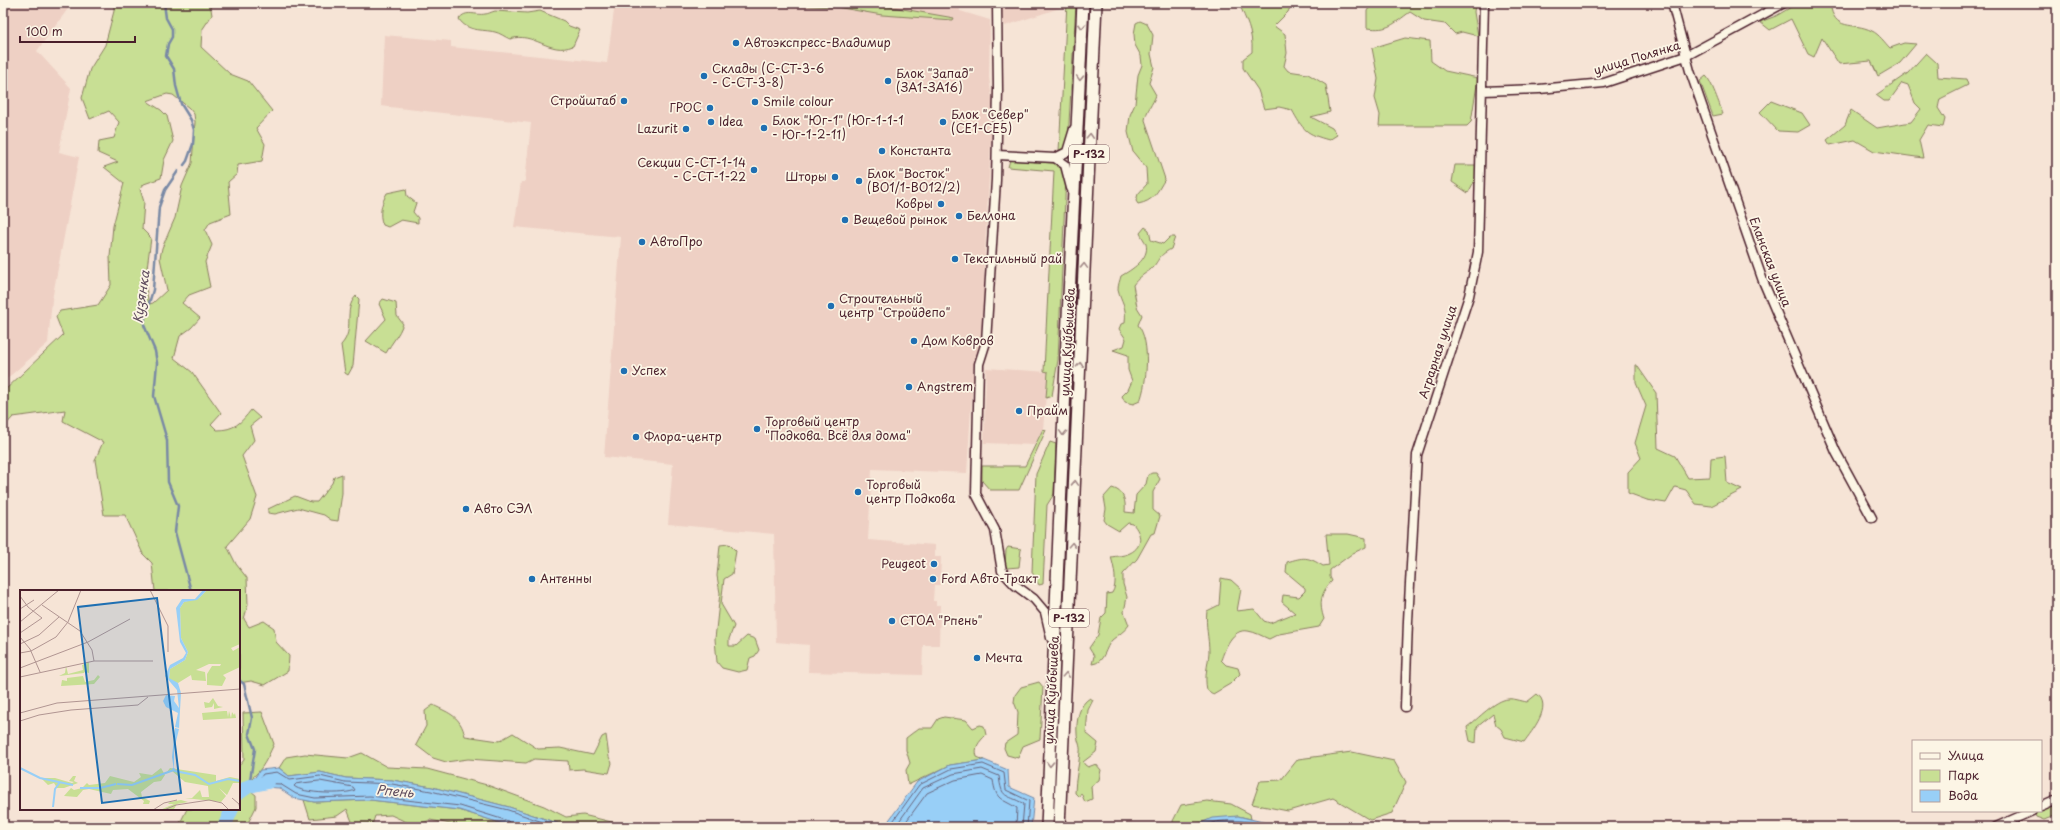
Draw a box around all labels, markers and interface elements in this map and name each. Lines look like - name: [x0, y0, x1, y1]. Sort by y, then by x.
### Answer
- scale bar: [20, 18, 135, 44]
- text: 100 m: [26, 22, 63, 40]
- one-way arrow: [1078, 23, 1086, 29]
- place label: Автоэкспресс-Владимир: [744, 33, 891, 51]
- street label: улица Полянка: [1591, 35, 1683, 79]
- marker: Автоэкспресс-Владимир: [731, 38, 741, 48]
- place label: Склады (С-СТ-3-6 - С-СТ-3-8): [712, 59, 824, 91]
- place label: Блок "Запад" (ЗА1-ЗА16): [896, 64, 974, 96]
- marker: Склады (С-СТ-3-6 - С-СТ-3-8): [699, 71, 709, 81]
- one-way arrow: [1075, 75, 1084, 81]
- marker: Блок "Запад" (ЗА1-ЗА16): [883, 76, 893, 86]
- place label: Стройштаб: [550, 91, 616, 109]
- place label: Smile colour: [763, 92, 834, 110]
- marker: Стройштаб: [619, 96, 629, 106]
- marker: Smile colour: [750, 97, 760, 107]
- place label: ГРОС: [669, 98, 702, 116]
- marker: ГРОС: [705, 103, 715, 113]
- place label: Блок "Север" (СЕ1-СЕ5): [951, 105, 1029, 137]
- place label: Блок "Юг-1" (Юг-1-1-1 - Юг-1-2-11): [772, 111, 904, 143]
- place label: Idea: [719, 112, 743, 130]
- marker: Idea: [706, 117, 716, 127]
- marker: Блок "Север" (СЕ1-СЕ5): [938, 117, 948, 127]
- place label: Lazurit: [637, 119, 678, 137]
- marker: Блок "Юг-1" (Юг-1-1-1 - Юг-1-2-11): [759, 123, 769, 133]
- marker: Lazurit: [681, 124, 691, 134]
- one-way arrow: [1086, 133, 1094, 139]
- place label: Константа: [890, 141, 952, 159]
- road number: Р-132: [1069, 145, 1109, 163]
- marker: Константа: [877, 146, 887, 156]
- place label: Секции С-СТ-1-14 - С-СТ-1-22: [637, 153, 746, 185]
- place label: Блок "Восток" (ВО1/1-ВО12/2): [867, 164, 960, 196]
- marker: Секции С-СТ-1-14 - С-СТ-1-22: [749, 165, 759, 175]
- place label: Шторы: [786, 167, 827, 185]
- marker: Шторы: [830, 172, 840, 182]
- marker: Блок "Восток" (ВО1/1-ВО12/2): [854, 176, 864, 186]
- place label: Ковры: [895, 194, 933, 212]
- marker: Ковры: [936, 199, 946, 209]
- place label: Беллона: [967, 206, 1016, 224]
- place label: Вещевой рынок: [853, 210, 948, 228]
- marker: Беллона: [954, 211, 964, 221]
- street label: Еланская улица: [1745, 214, 1797, 310]
- marker: Вещевой рынок: [840, 215, 850, 225]
- place label: АвтоПро: [650, 232, 703, 250]
- marker: АвтоПро: [637, 237, 647, 247]
- place label: Текстильный рай: [963, 249, 1062, 267]
- marker: Текстильный рай: [950, 254, 960, 264]
- one-way arrow: [1080, 263, 1089, 269]
- water label: Кузянка: [127, 268, 154, 325]
- street label: улица Куйбышева: [1055, 287, 1079, 397]
- place label: Строительный центр "Стройдепо": [839, 289, 951, 321]
- marker: Строительный центр "Стройдепо": [826, 301, 836, 311]
- street label: Аграрная улица: [1413, 302, 1461, 401]
- place label: Дом Ковров: [921, 331, 994, 349]
- marker: Дом Ковров: [909, 336, 919, 346]
- place label: Успех: [632, 361, 667, 379]
- one-way arrow: [1075, 362, 1084, 368]
- marker: Успех: [619, 366, 629, 376]
- place label: Angstrem: [917, 377, 973, 395]
- marker: Angstrem: [904, 382, 914, 392]
- place label: Прайм: [1027, 401, 1068, 419]
- marker: Прайм: [1014, 406, 1024, 416]
- place label: Торговый центр "Подкова. Всё для дома": [765, 412, 911, 444]
- marker: Торговый центр "Подкова. Всё для дома": [752, 424, 762, 434]
- place label: Флора-центр: [644, 427, 722, 445]
- one-way arrow: [1059, 430, 1068, 436]
- marker: Флора-центр: [631, 432, 641, 442]
- place label: Торговый центр Подкова: [866, 475, 956, 507]
- one-way arrow: [1071, 479, 1079, 485]
- marker: Торговый центр Подкова: [853, 487, 863, 497]
- place label: Авто СЭЛ: [474, 499, 533, 517]
- marker: Авто СЭЛ: [461, 504, 471, 514]
- one-way arrow: [1068, 542, 1076, 548]
- place label: Peugeot: [881, 554, 926, 572]
- marker: Peugeot: [929, 559, 939, 569]
- place label: Антенны: [540, 569, 592, 587]
- place label: Ford Авто-Тракт: [941, 569, 1038, 587]
- marker: Антенны: [527, 574, 537, 584]
- marker: Ford Авто-Тракт: [928, 574, 938, 584]
- inset map: [20, 590, 240, 810]
- road number: Р-132: [1049, 609, 1089, 627]
- place label: СТОА "Рпень": [900, 611, 983, 629]
- marker: СТОА "Рпень": [887, 616, 897, 626]
- street label: улица Куйбышева: [1039, 635, 1063, 745]
- place label: Мечта: [985, 648, 1023, 666]
- marker: Мечта: [972, 653, 982, 663]
- one-way arrow: [1062, 672, 1070, 678]
- legend: [1912, 740, 2042, 812]
- text: Улица: [1948, 746, 1984, 764]
- one-way arrow: [1045, 761, 1054, 767]
- text: Парк: [1948, 766, 1980, 784]
- water label: Рпень: [376, 779, 416, 802]
- text: Вода: [1948, 786, 1978, 804]

